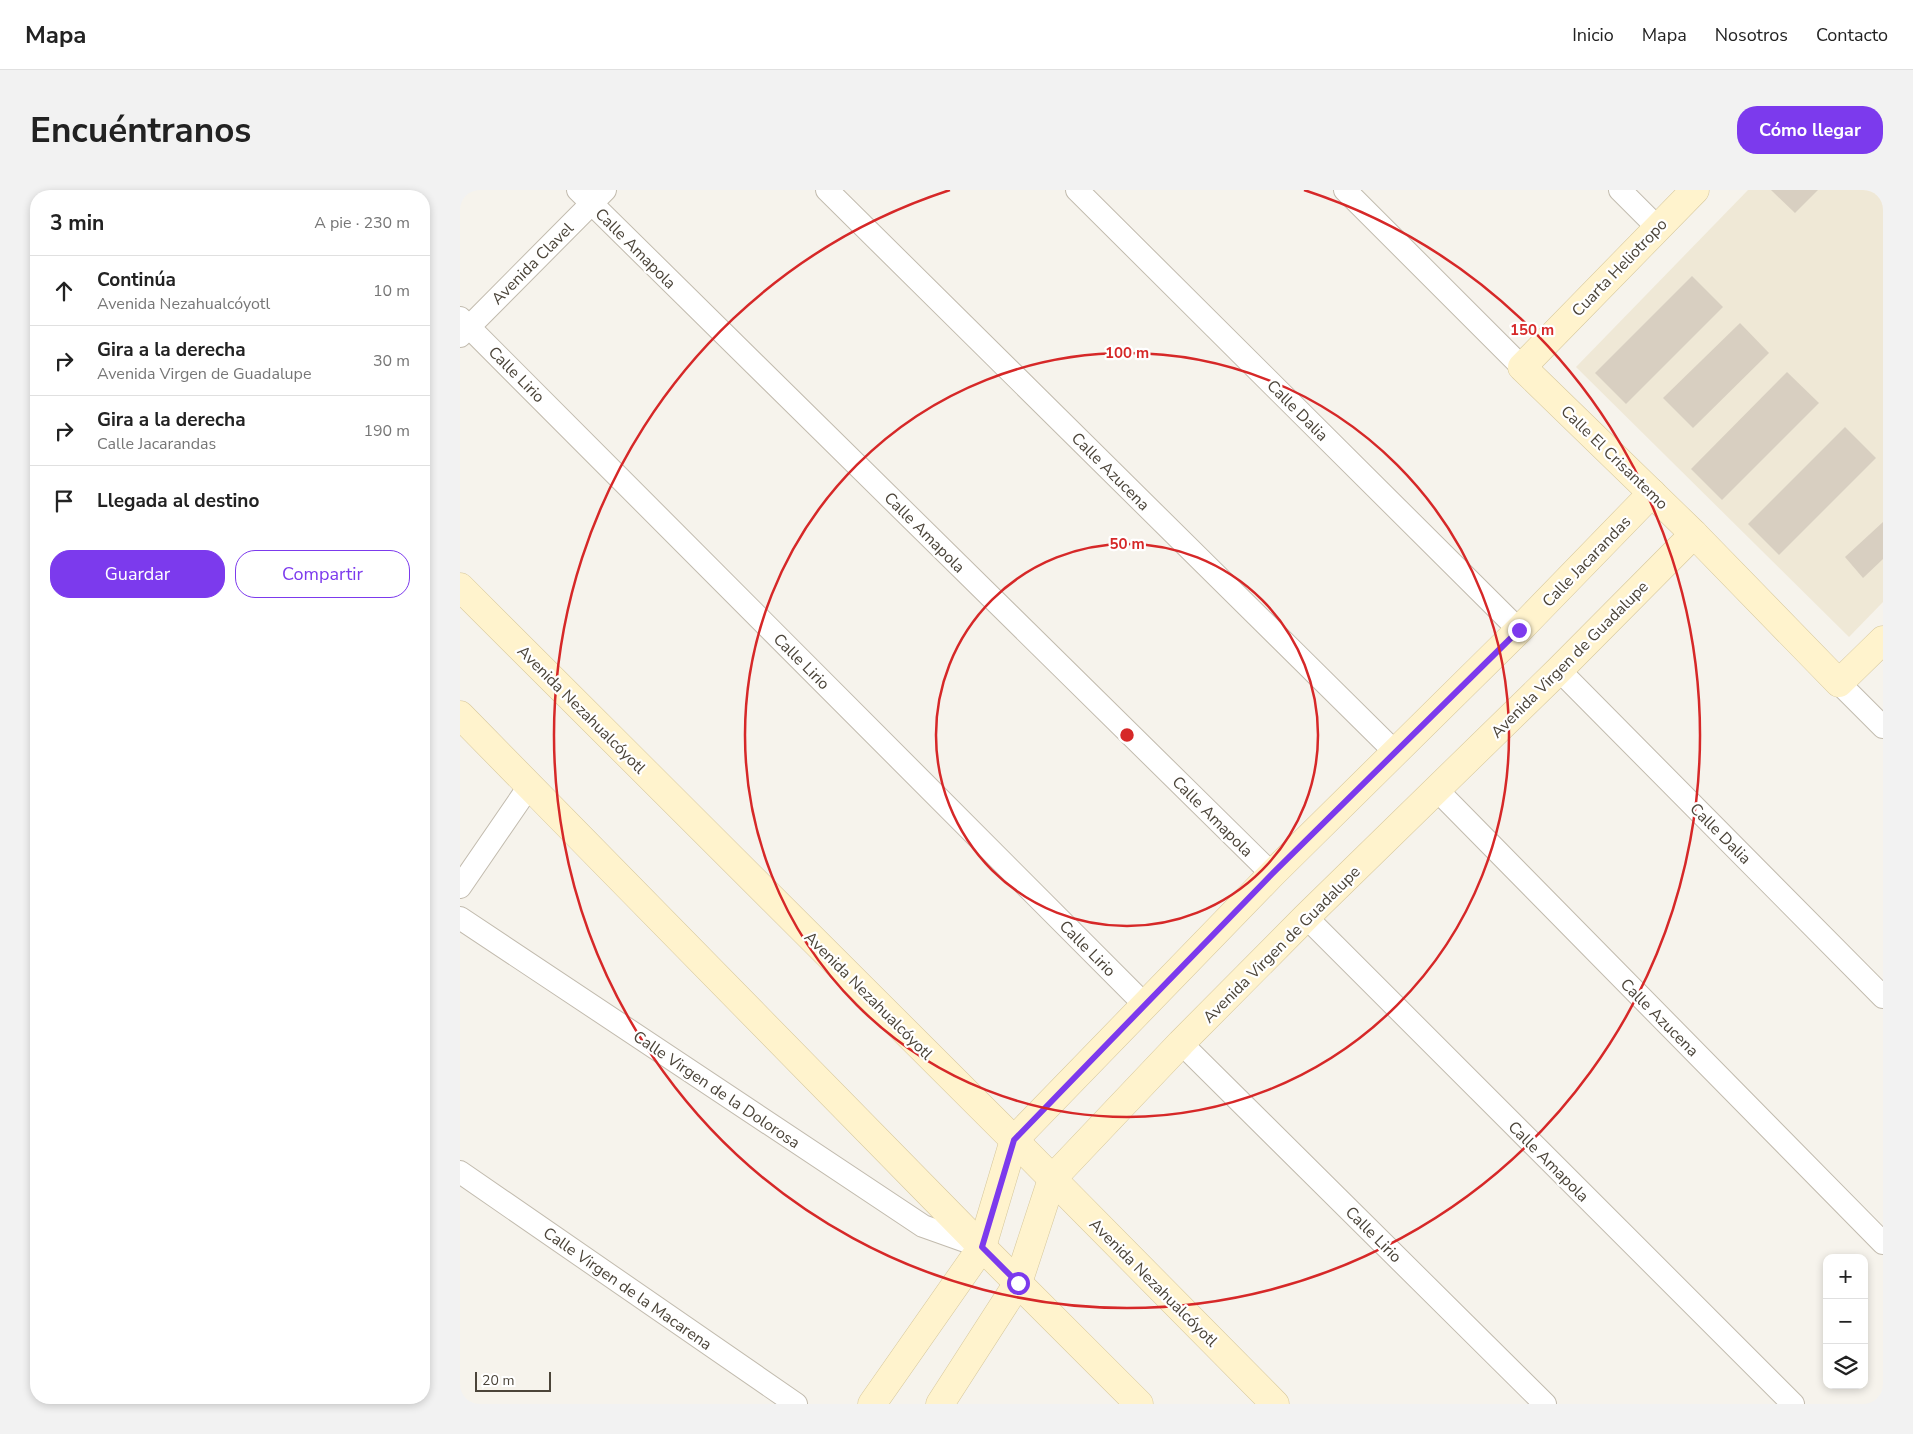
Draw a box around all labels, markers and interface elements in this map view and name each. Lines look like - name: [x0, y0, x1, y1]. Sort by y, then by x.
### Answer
- text: Mapa: [25, 19, 87, 51]
- text: Inicio: [1572, 23, 1614, 47]
- text: Mapa: [1642, 23, 1687, 47]
- text: Nosotros: [1715, 23, 1788, 47]
- text: Contacto: [1816, 23, 1888, 47]
- button: Cómo llegar: [1737, 106, 1883, 154]
- text: Encuéntranos: [30, 107, 251, 154]
- street label: Calle Amapola: [590, 203, 681, 294]
- text: 3 min: [50, 209, 104, 237]
- text: A pie · 230 m: [314, 212, 410, 234]
- street label: Cuarta Heliotropo: [1567, 214, 1672, 322]
- street label: Avenida Clavel: [487, 218, 579, 310]
- text: Continúa: [97, 267, 176, 293]
- icon: ahead: [50, 277, 78, 305]
- text: 10 m: [373, 280, 410, 302]
- text: Avenida Nezahualcóyotl: [97, 293, 270, 315]
- text: 150 m: [1510, 320, 1554, 340]
- text: Gira a la derecha: [97, 337, 246, 363]
- street label: Calle Lirio: [483, 342, 550, 408]
- text: 100 m: [1105, 343, 1149, 363]
- icon: right: [50, 347, 78, 375]
- text: 30 m: [373, 350, 410, 372]
- text: Avenida Virgen de Guadalupe: [97, 363, 311, 385]
- street label: Calle Dalia: [1262, 375, 1333, 446]
- street label: Calle El Crisantemo: [1556, 401, 1673, 515]
- text: Gira a la derecha: [97, 407, 246, 433]
- icon: right: [50, 417, 78, 445]
- text: 190 m: [363, 420, 410, 442]
- street label: Calle Azucena: [1066, 428, 1154, 516]
- text: Calle Jacarandas: [97, 433, 216, 455]
- icon: arrive: [50, 487, 78, 515]
- street label: Calle Amapola: [879, 487, 970, 578]
- text: Llegada al destino: [97, 488, 259, 514]
- street label: Calle Jacarandas: [1537, 511, 1636, 612]
- text: 50 m: [1109, 534, 1145, 554]
- button: Guardar: [50, 550, 225, 598]
- button: Compartir: [235, 550, 410, 598]
- street label: Avenida Virgen de Guadalupe: [1486, 576, 1653, 743]
- route end: [1508, 619, 1531, 642]
- street label: Calle Lirio: [768, 629, 835, 695]
- street label: Avenida Nezahualcóyotl: [512, 641, 650, 779]
- centre of rings: [1118, 726, 1136, 744]
- street label: Calle Amapola: [1167, 771, 1258, 862]
- street label: Calle Dalia: [1685, 798, 1756, 869]
- street label: Avenida Virgen de Guadalupe: [1198, 861, 1365, 1028]
- street label: Calle Lirio: [1054, 916, 1121, 982]
- street label: Avenida Nezahualcóyotl: [799, 927, 937, 1065]
- street label: Calle Azucena: [1615, 974, 1703, 1062]
- street label: Calle Virgen de la Dolorosa: [629, 1026, 804, 1154]
- street label: Calle Amapola: [1503, 1116, 1594, 1207]
- street label: Calle Lirio: [1340, 1202, 1407, 1268]
- street label: Avenida Nezahualcóyotl: [1084, 1214, 1222, 1352]
- street label: Calle Virgen de la Macarena: [539, 1222, 716, 1356]
- map controls: [1823, 1254, 1868, 1389]
- button: +: [1823, 1254, 1868, 1299]
- route start: [1007, 1272, 1030, 1295]
- button: −: [1823, 1299, 1868, 1344]
- button: layers: [1823, 1344, 1868, 1389]
- scale bar: [475, 1369, 551, 1392]
- text: 20 m: [482, 1371, 514, 1390]

